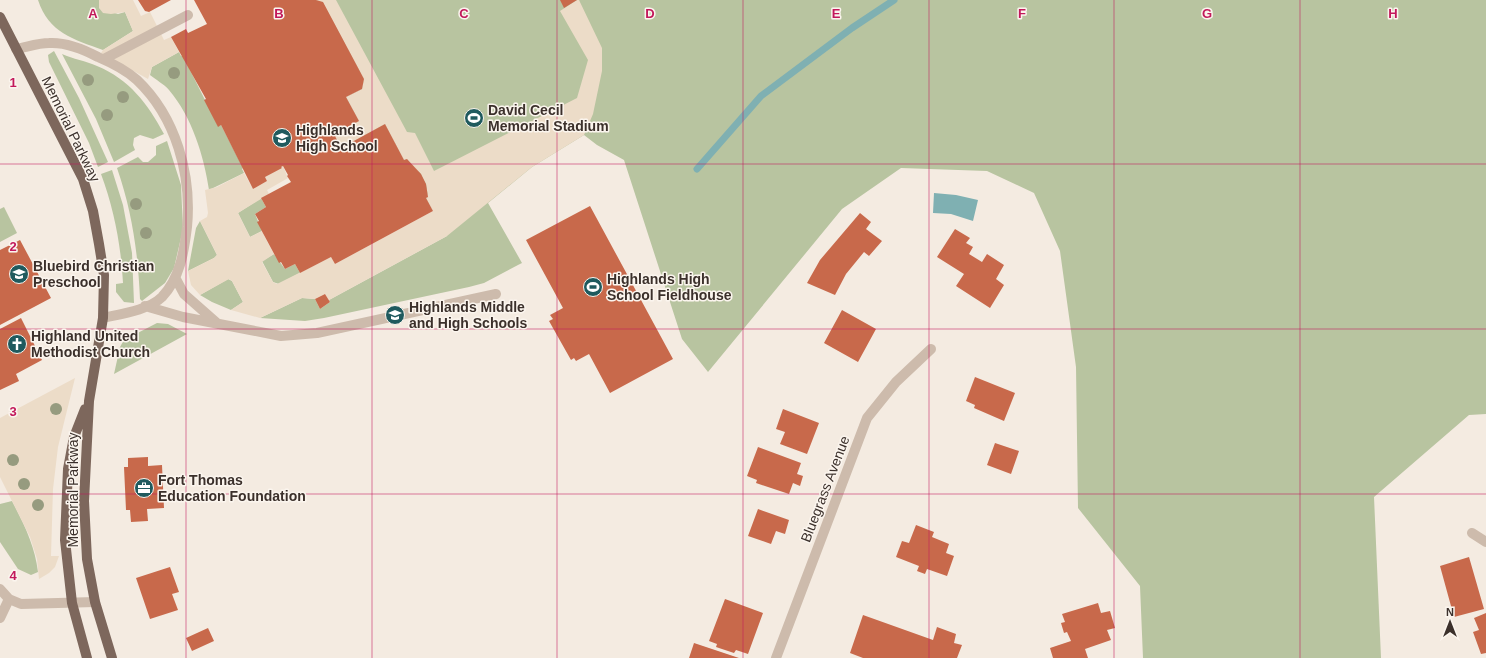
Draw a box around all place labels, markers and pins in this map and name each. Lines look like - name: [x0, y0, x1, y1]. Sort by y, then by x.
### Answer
- place label: David Cecil Memorial Stadium: [488, 102, 609, 134]
- sports icon: David Cecil Memorial Stadium: [463, 107, 485, 129]
- place label: Highlands High School: [296, 122, 378, 154]
- school or university icon: Highlands High School: [271, 127, 293, 149]
- place label: Bluebird Christian Preschool: [33, 258, 154, 290]
- school or university icon: Bluebird Christian Preschool: [8, 263, 30, 285]
- place label: Highlands High School Fieldhouse: [607, 271, 732, 303]
- sports icon: Highlands High School Fieldhouse: [582, 276, 604, 298]
- place label: Highlands Middle and High Schools: [409, 299, 527, 331]
- school or university icon: Highlands Middle and High Schools: [384, 304, 406, 326]
- place label: Highland United Methodist Church: [31, 328, 150, 360]
- church icon: Highland United Methodist Church: [6, 333, 28, 355]
- place label: Fort Thomas Education Foundation: [158, 472, 306, 504]
- office icon: Fort Thomas Education Foundation: [133, 477, 155, 499]

